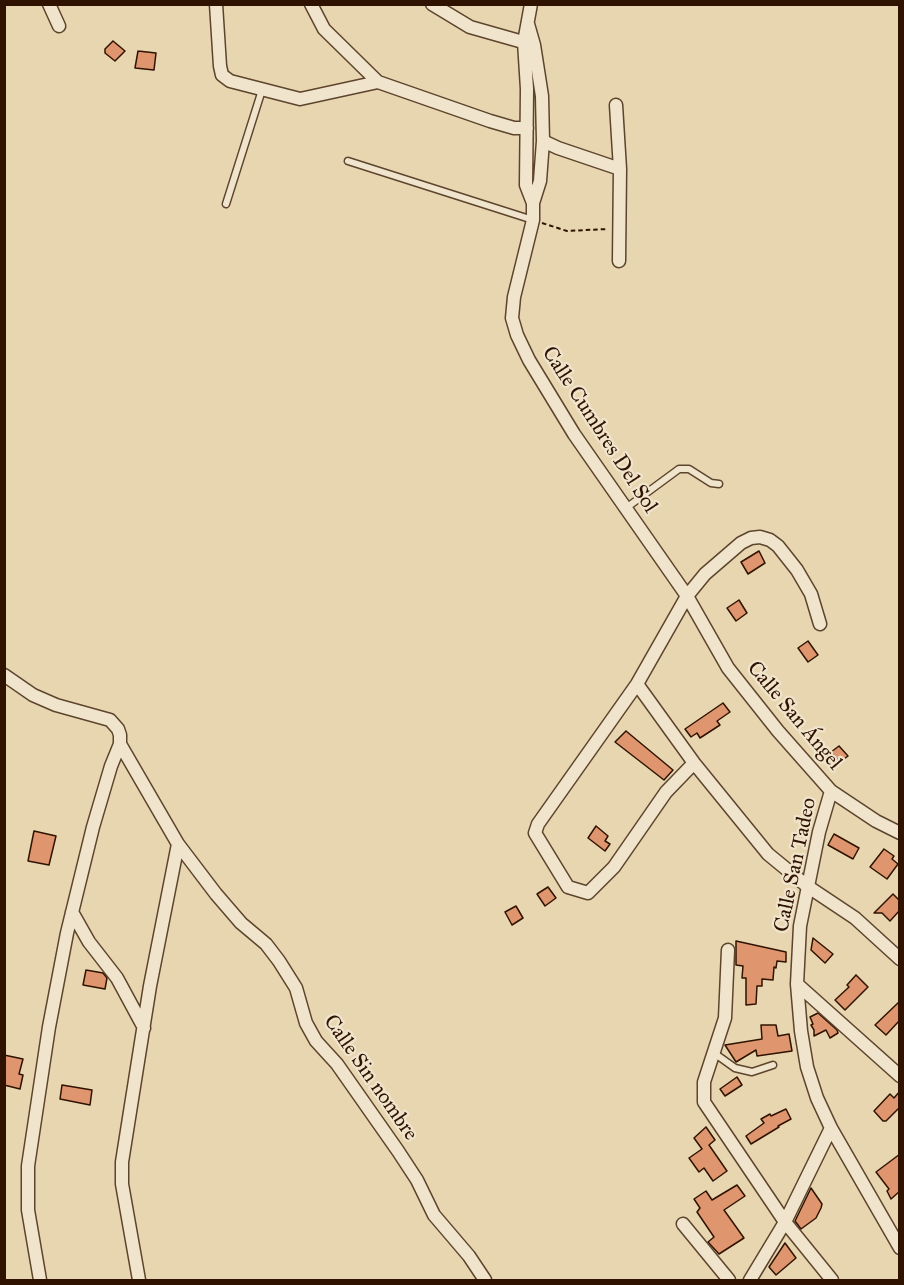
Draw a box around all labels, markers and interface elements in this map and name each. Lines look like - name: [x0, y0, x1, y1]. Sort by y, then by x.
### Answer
- street label: Calle Cumbres Del Sol: [536, 342, 662, 518]
- street label: Calle San Ángel: [741, 656, 847, 776]
- street label: Calle San Tadeo: [769, 796, 823, 934]
- street label: Calle Sin nombre: [317, 1010, 423, 1146]

